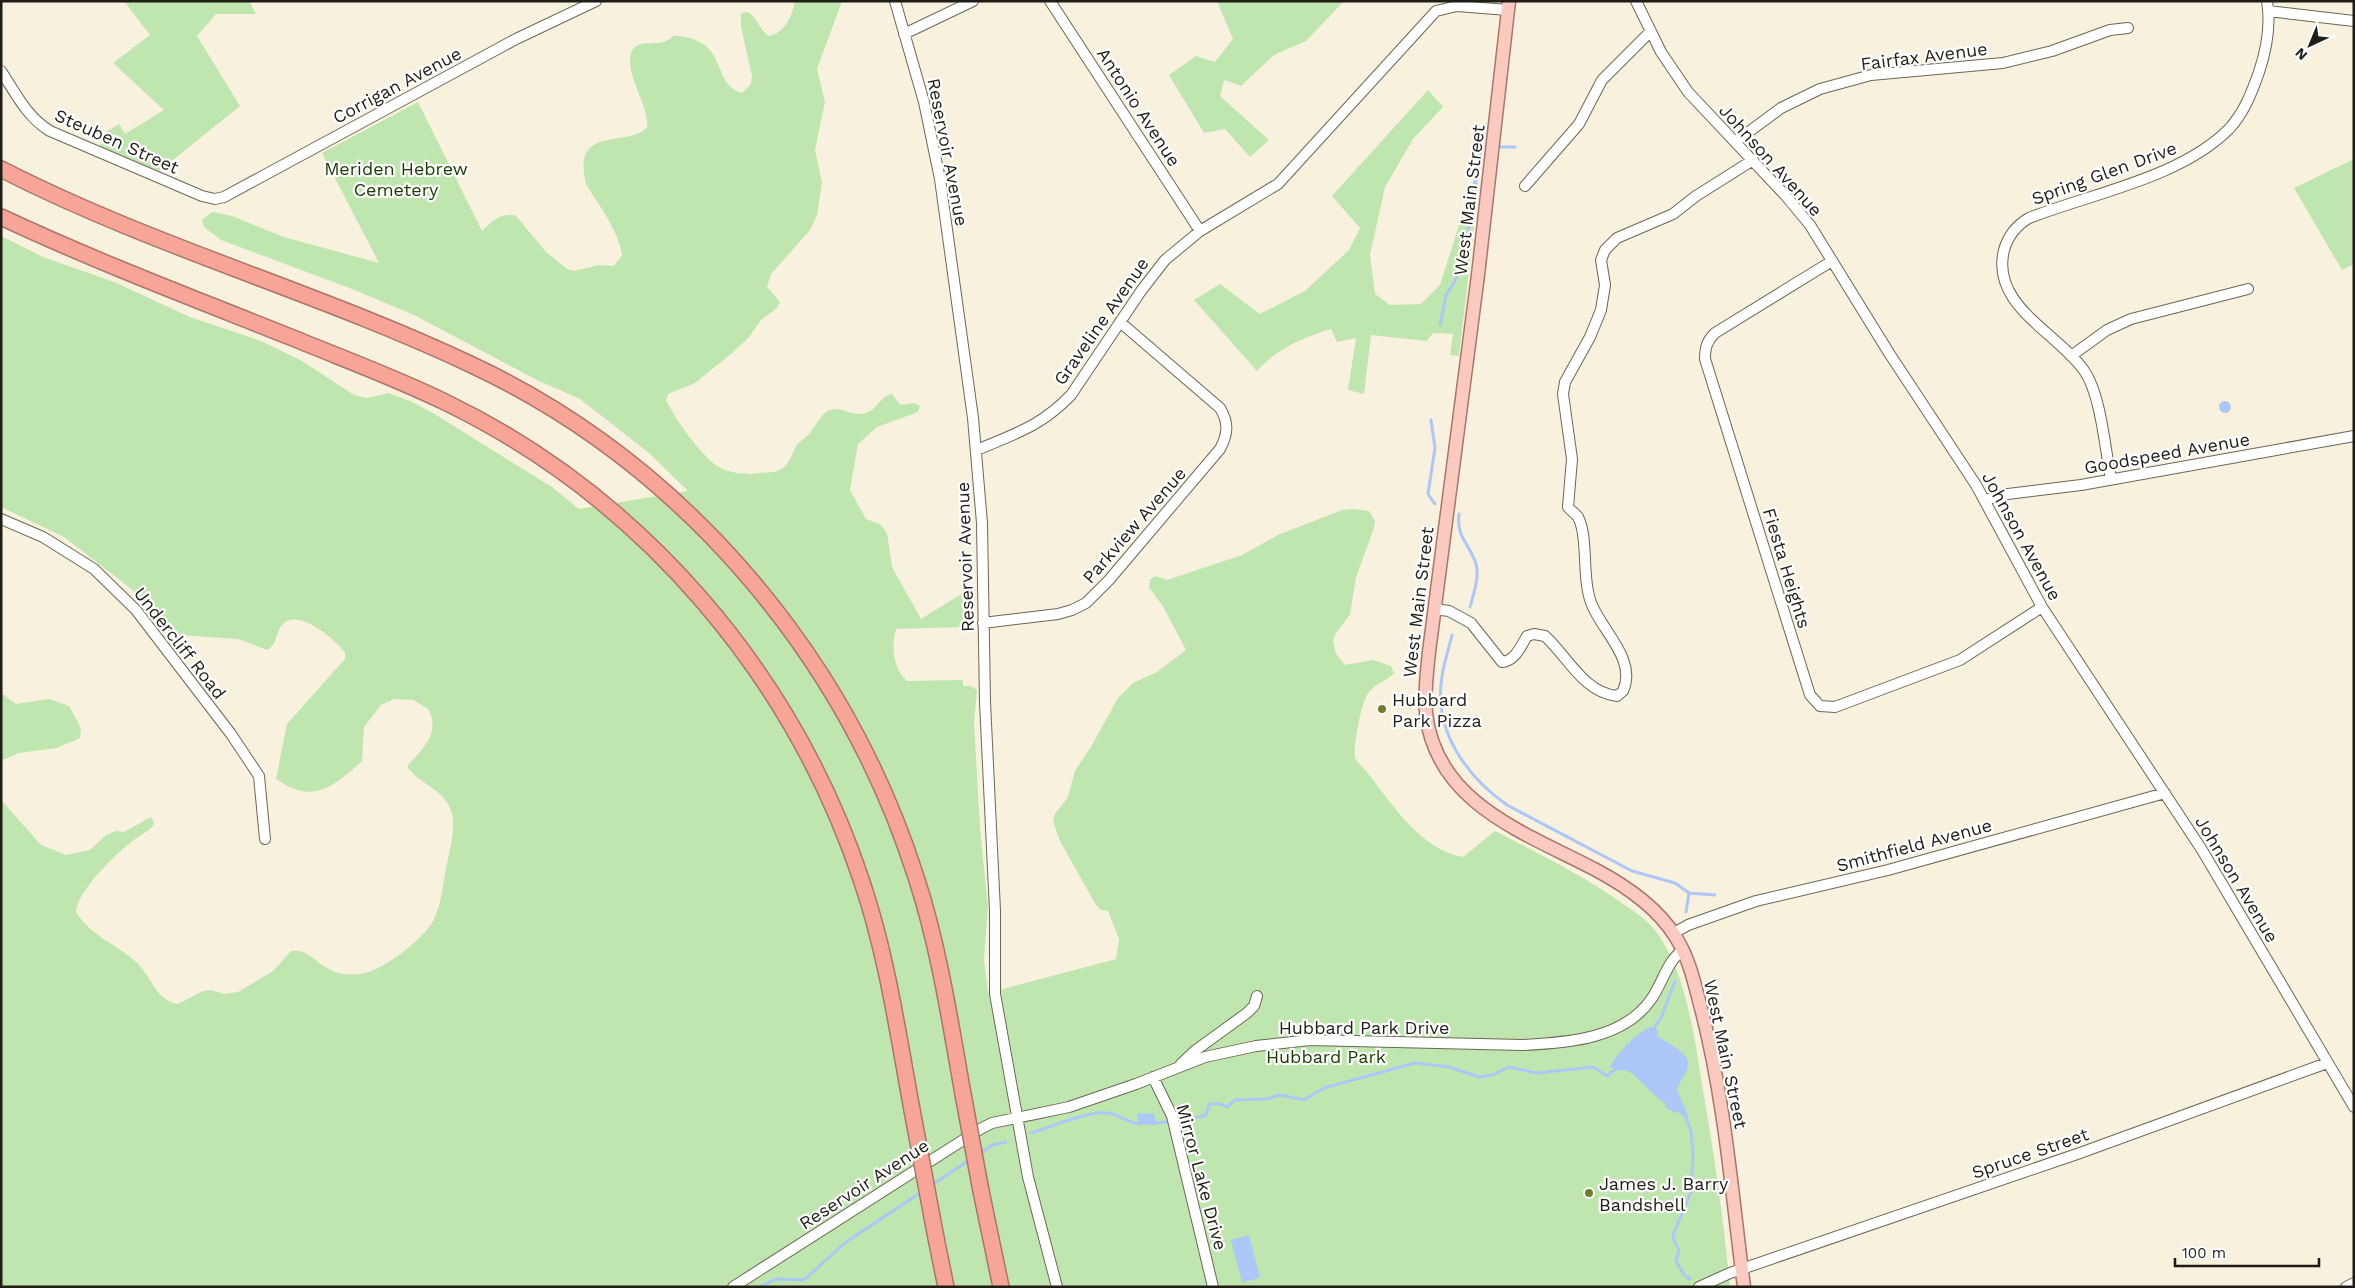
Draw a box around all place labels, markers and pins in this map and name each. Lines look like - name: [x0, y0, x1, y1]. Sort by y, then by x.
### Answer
- place label: Hubbard Park Pizza: [1392, 689, 1482, 731]
- marker: Hubbard Park Pizza: [1376, 703, 1388, 715]
- place label: James J. Barry Bandshell: [1599, 1173, 1729, 1215]
- marker: James J. Barry Bandshell: [1583, 1187, 1595, 1199]

